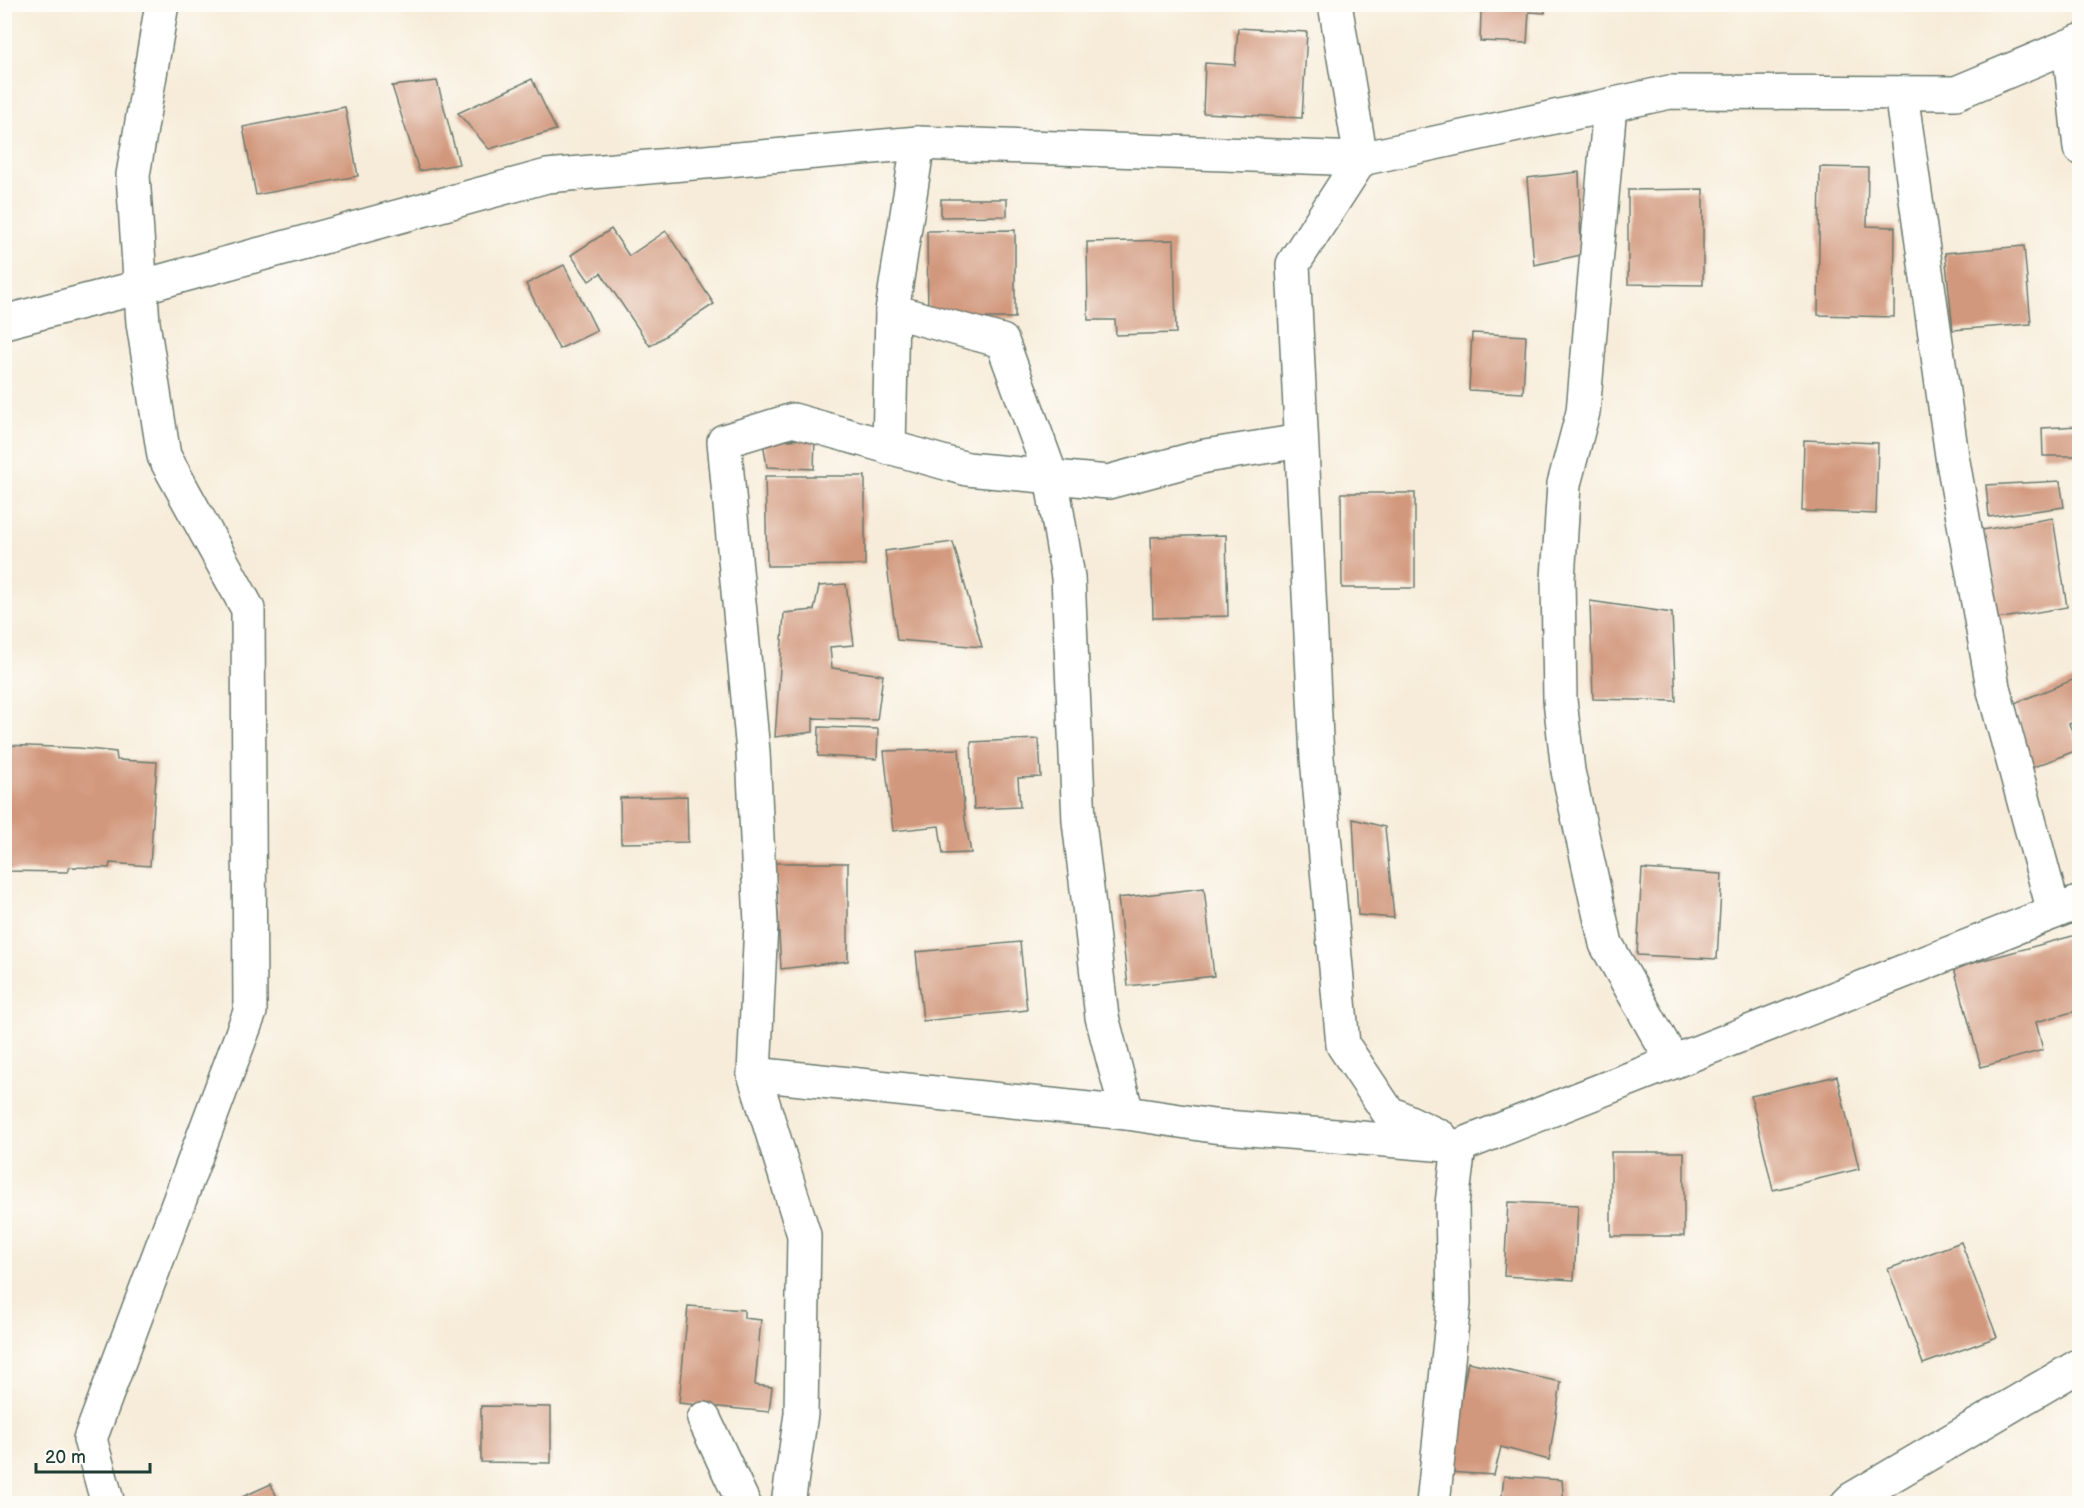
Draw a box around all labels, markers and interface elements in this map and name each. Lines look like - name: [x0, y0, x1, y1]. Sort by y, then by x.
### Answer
- scale bar: [36, 1436, 150, 1474]
- text: 20 m: [45, 1447, 86, 1468]

